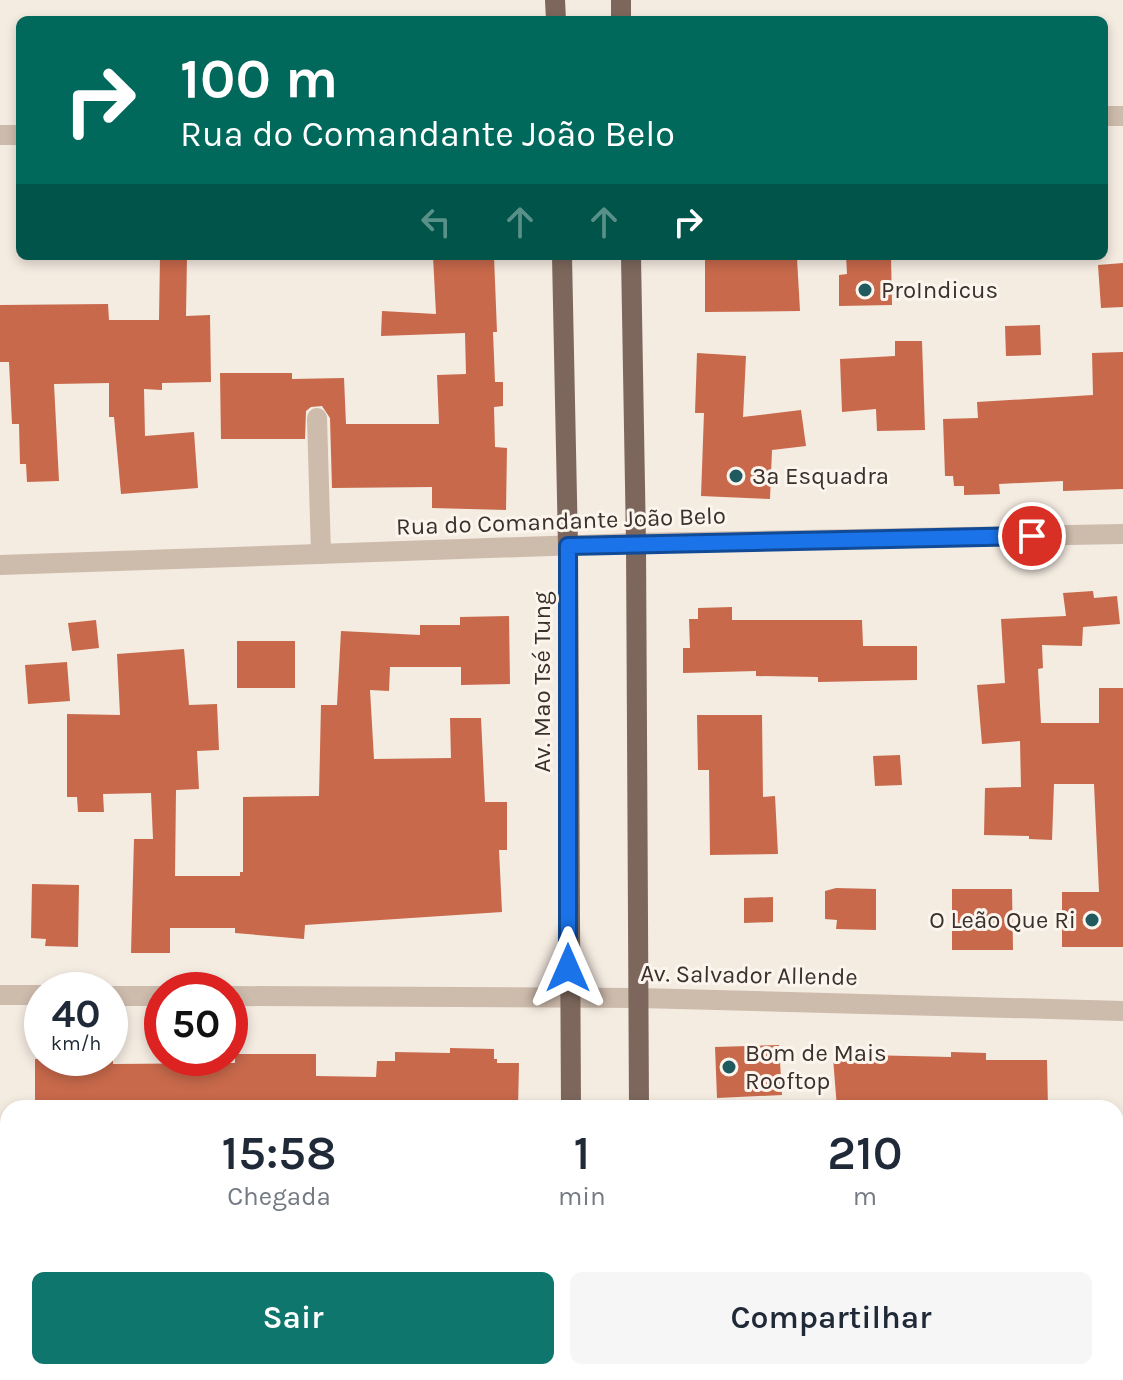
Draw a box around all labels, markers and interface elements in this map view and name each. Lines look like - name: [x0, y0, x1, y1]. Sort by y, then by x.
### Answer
- text: 100 m: [180, 46, 338, 111]
- icon: right: [48, 48, 152, 152]
- text: Rua do Comandante João Belo: [180, 113, 675, 155]
- icon: left: [414, 200, 458, 244]
- icon: ahead: [498, 200, 542, 244]
- icon: ahead: [582, 200, 626, 244]
- icon: right: [666, 200, 710, 244]
- place label: ProIndicus: [881, 276, 998, 304]
- marker: ProIndicus: [856, 281, 874, 299]
- place label: 3a Esquadra: [752, 462, 889, 490]
- marker: 3a Esquadra: [727, 467, 745, 485]
- street label: Rua do Comandante João Belo: [396, 501, 726, 541]
- pin: [998, 502, 1066, 570]
- icon: arrive: [1010, 514, 1054, 558]
- street label: Av. Mao Tsé Tung: [528, 591, 556, 772]
- place label: O Leão Que Ri: [929, 906, 1076, 934]
- marker: O Leão Que Ri: [1083, 911, 1101, 929]
- position arrow: [526, 926, 610, 1010]
- street label: Av. Salvador Allende: [640, 959, 858, 991]
- speed limit sign: 50: [144, 972, 248, 1076]
- text: 40: [51, 990, 101, 1037]
- text: km/h: [51, 1032, 101, 1055]
- place label: Bom de Mais Rooftop: [745, 1039, 887, 1095]
- marker: Bom de Mais Rooftop: [720, 1058, 738, 1076]
- text: 15:58: [221, 1125, 337, 1181]
- text: 1: [574, 1125, 590, 1181]
- text: 210: [827, 1125, 903, 1181]
- text: Chegada: [227, 1181, 331, 1212]
- text: min: [558, 1181, 606, 1212]
- text: m: [853, 1181, 877, 1212]
- button: Sair: [32, 1272, 554, 1364]
- button: Compartilhar: [570, 1272, 1092, 1364]

